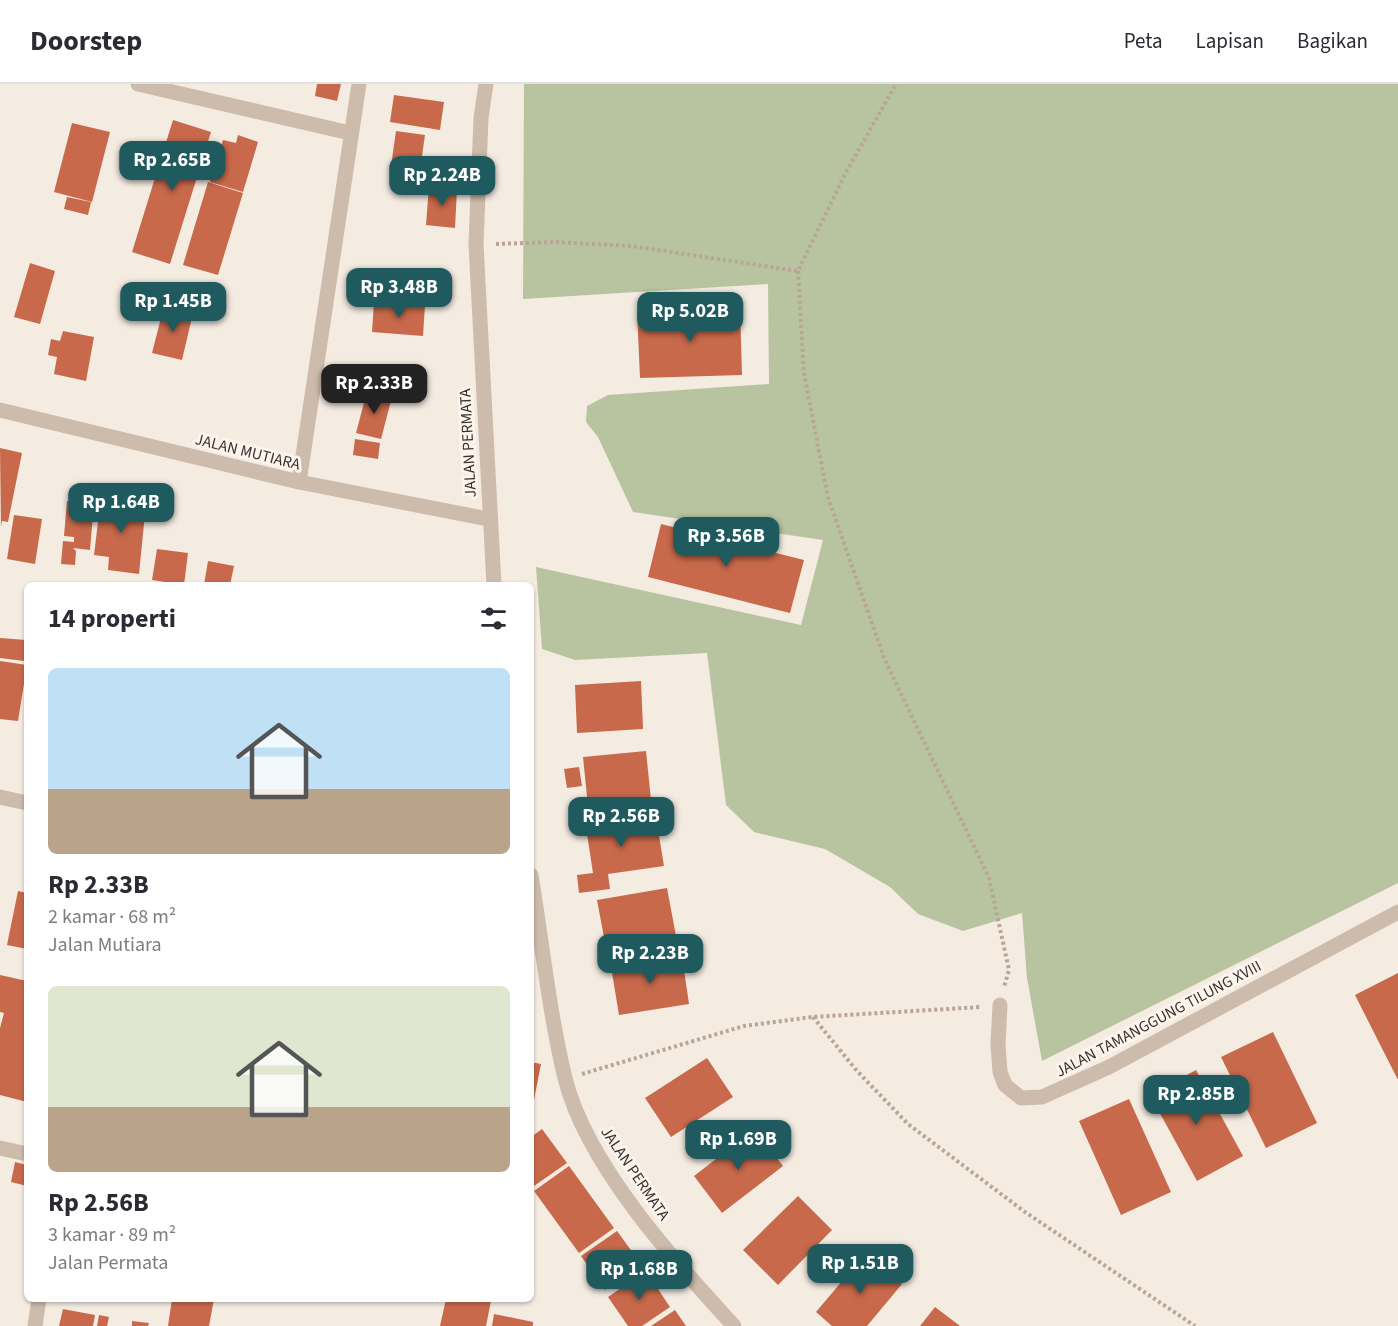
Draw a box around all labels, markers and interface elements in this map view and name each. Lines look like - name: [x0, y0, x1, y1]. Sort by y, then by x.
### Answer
- text: Doorstep: [30, 21, 142, 61]
- text: Peta: [1124, 26, 1163, 56]
- text: Lapisan: [1196, 26, 1264, 56]
- text: Bagikan: [1297, 26, 1368, 56]
- pin: Rp 2.65B: [110, 141, 234, 192]
- text: Rp 2.65B: [133, 146, 211, 174]
- pin: Rp 2.24B: [380, 156, 504, 207]
- text: Rp 2.24B: [403, 161, 481, 189]
- pin: Rp 3.48B: [337, 268, 461, 319]
- text: Rp 3.48B: [360, 273, 438, 301]
- pin: Rp 1.45B: [111, 282, 235, 333]
- text: Rp 1.45B: [134, 287, 212, 315]
- pin: Rp 5.02B: [628, 292, 752, 343]
- text: Rp 5.02B: [651, 297, 729, 325]
- pin: Rp 2.33B: [312, 364, 436, 415]
- text: Rp 2.33B: [335, 369, 413, 397]
- street label: JALAN PERMATA: [454, 388, 482, 498]
- street label: JALAN MUTIARA: [193, 428, 303, 476]
- pin: Rp 1.64B: [59, 483, 183, 534]
- text: Rp 1.64B: [82, 488, 160, 516]
- pin: Rp 3.56B: [664, 517, 788, 568]
- text: Rp 3.56B: [687, 522, 765, 550]
- text: 14 properti: [48, 600, 176, 637]
- icon: filters: [477, 602, 510, 635]
- icon: home: [225, 707, 333, 815]
- pin: Rp 2.56B: [559, 797, 683, 848]
- text: Rp 2.56B: [582, 802, 660, 830]
- text: Rp 2.33B: [48, 866, 149, 903]
- text: 2 kamar · 68 m²: [48, 903, 176, 931]
- text: Jalan Mutiara: [48, 931, 162, 959]
- pin: Rp 2.23B: [588, 934, 712, 985]
- text: Rp 2.23B: [611, 939, 689, 967]
- street label: JALAN TAMANGGUNG TILUNG XVIII: [1052, 955, 1265, 1083]
- icon: home: [225, 1025, 333, 1133]
- pin: Rp 2.85B: [1134, 1075, 1258, 1126]
- text: Rp 2.85B: [1157, 1080, 1235, 1108]
- pin: Rp 1.69B: [676, 1120, 800, 1171]
- street label: JALAN PERMATA: [596, 1122, 675, 1225]
- text: Rp 1.69B: [699, 1125, 777, 1153]
- text: Rp 2.56B: [48, 1184, 149, 1221]
- text: 3 kamar · 89 m²: [48, 1221, 176, 1249]
- pin: Rp 1.51B: [798, 1244, 922, 1295]
- text: Jalan Permata: [48, 1249, 168, 1277]
- text: Rp 1.51B: [821, 1249, 899, 1277]
- pin: Rp 1.68B: [577, 1250, 701, 1301]
- text: Rp 1.68B: [600, 1255, 678, 1283]

